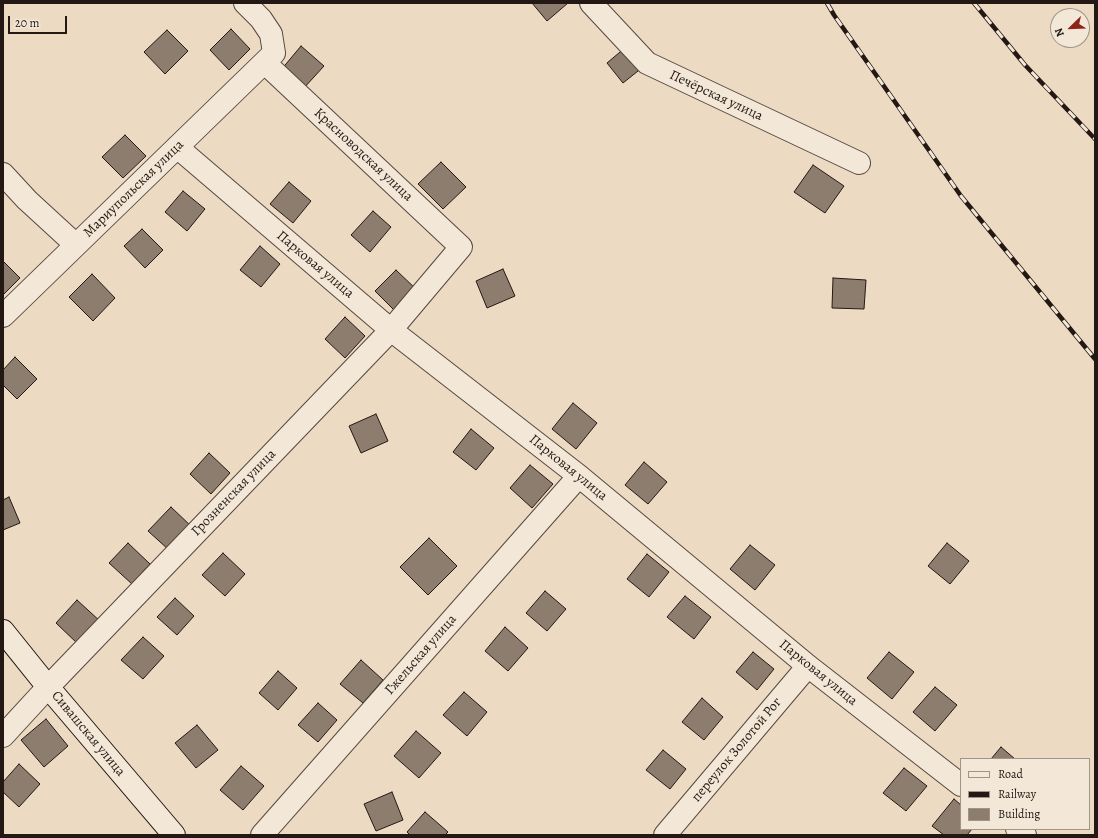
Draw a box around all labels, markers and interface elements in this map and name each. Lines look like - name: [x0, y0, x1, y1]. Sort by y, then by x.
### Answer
- scale bar: [10, 8, 69, 34]
- north arrow: [1050, 8, 1090, 48]
- text: 20 m: [15, 15, 39, 31]
- text: N: [1051, 26, 1068, 39]
- street label: Печёрская улица: [667, 67, 765, 125]
- street label: Красноводская улица: [310, 105, 416, 205]
- street label: Мариупольская улица: [80, 137, 188, 241]
- street label: Парковая улица: [273, 228, 357, 302]
- street label: Парковая улица: [525, 431, 611, 505]
- street label: Грозненская улица: [188, 446, 280, 540]
- street label: Гжельская улица: [382, 611, 460, 699]
- street label: Парковая улица: [775, 636, 861, 710]
- street label: Сивашская улица: [47, 688, 129, 780]
- street label: переулок Золотой Рог: [688, 694, 786, 806]
- legend: [960, 758, 1090, 830]
- text: Road: [998, 766, 1023, 782]
- text: Railway: [998, 786, 1036, 802]
- text: Building: [998, 806, 1040, 822]

